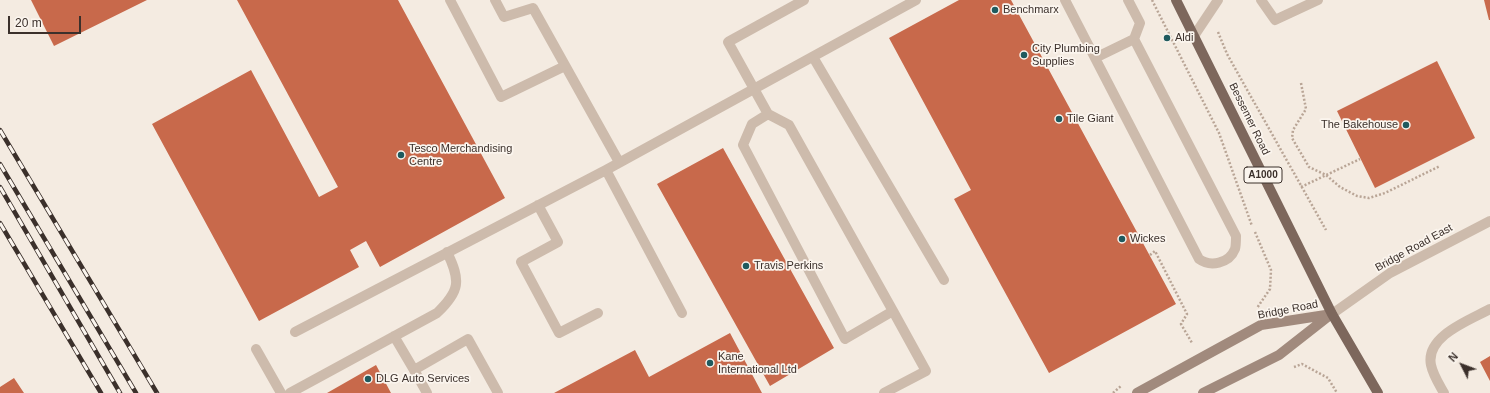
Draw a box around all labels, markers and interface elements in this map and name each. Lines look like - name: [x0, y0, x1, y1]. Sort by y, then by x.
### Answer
- place label: Benchmarx: [1003, 3, 1059, 17]
- marker: Benchmarx: [990, 5, 1000, 15]
- scale bar: [10, 8, 83, 34]
- text: 20 m: [15, 16, 42, 30]
- place label: Aldi: [1175, 31, 1193, 45]
- marker: Aldi: [1162, 33, 1172, 43]
- place label: City Plumbing Supplies: [1032, 42, 1100, 68]
- marker: City Plumbing Supplies: [1019, 50, 1029, 60]
- street label: Bessemer Road: [1226, 81, 1272, 157]
- place label: Tile Giant: [1067, 112, 1114, 126]
- marker: Tile Giant: [1054, 114, 1064, 124]
- place label: The Bakehouse: [1321, 118, 1398, 132]
- marker: The Bakehouse: [1401, 120, 1411, 130]
- place label: Tesco Merchandising Centre: [409, 142, 512, 168]
- marker: Tesco Merchandising Centre: [396, 150, 406, 160]
- road number: A1000: [1244, 167, 1282, 183]
- street label: Bridge Road East: [1373, 221, 1455, 275]
- place label: Wickes: [1130, 232, 1165, 246]
- marker: Wickes: [1117, 234, 1127, 244]
- place label: Travis Perkins: [754, 259, 823, 273]
- marker: Travis Perkins: [741, 261, 751, 271]
- street label: Bridge Road: [1257, 298, 1319, 322]
- north arrow: [1442, 345, 1482, 385]
- place label: Kane International Ltd: [718, 350, 797, 376]
- text: N: [1446, 350, 1460, 364]
- marker: Kane International Ltd: [705, 358, 715, 368]
- place label: DLG Auto Services: [376, 372, 470, 386]
- marker: DLG Auto Services: [363, 374, 373, 384]

